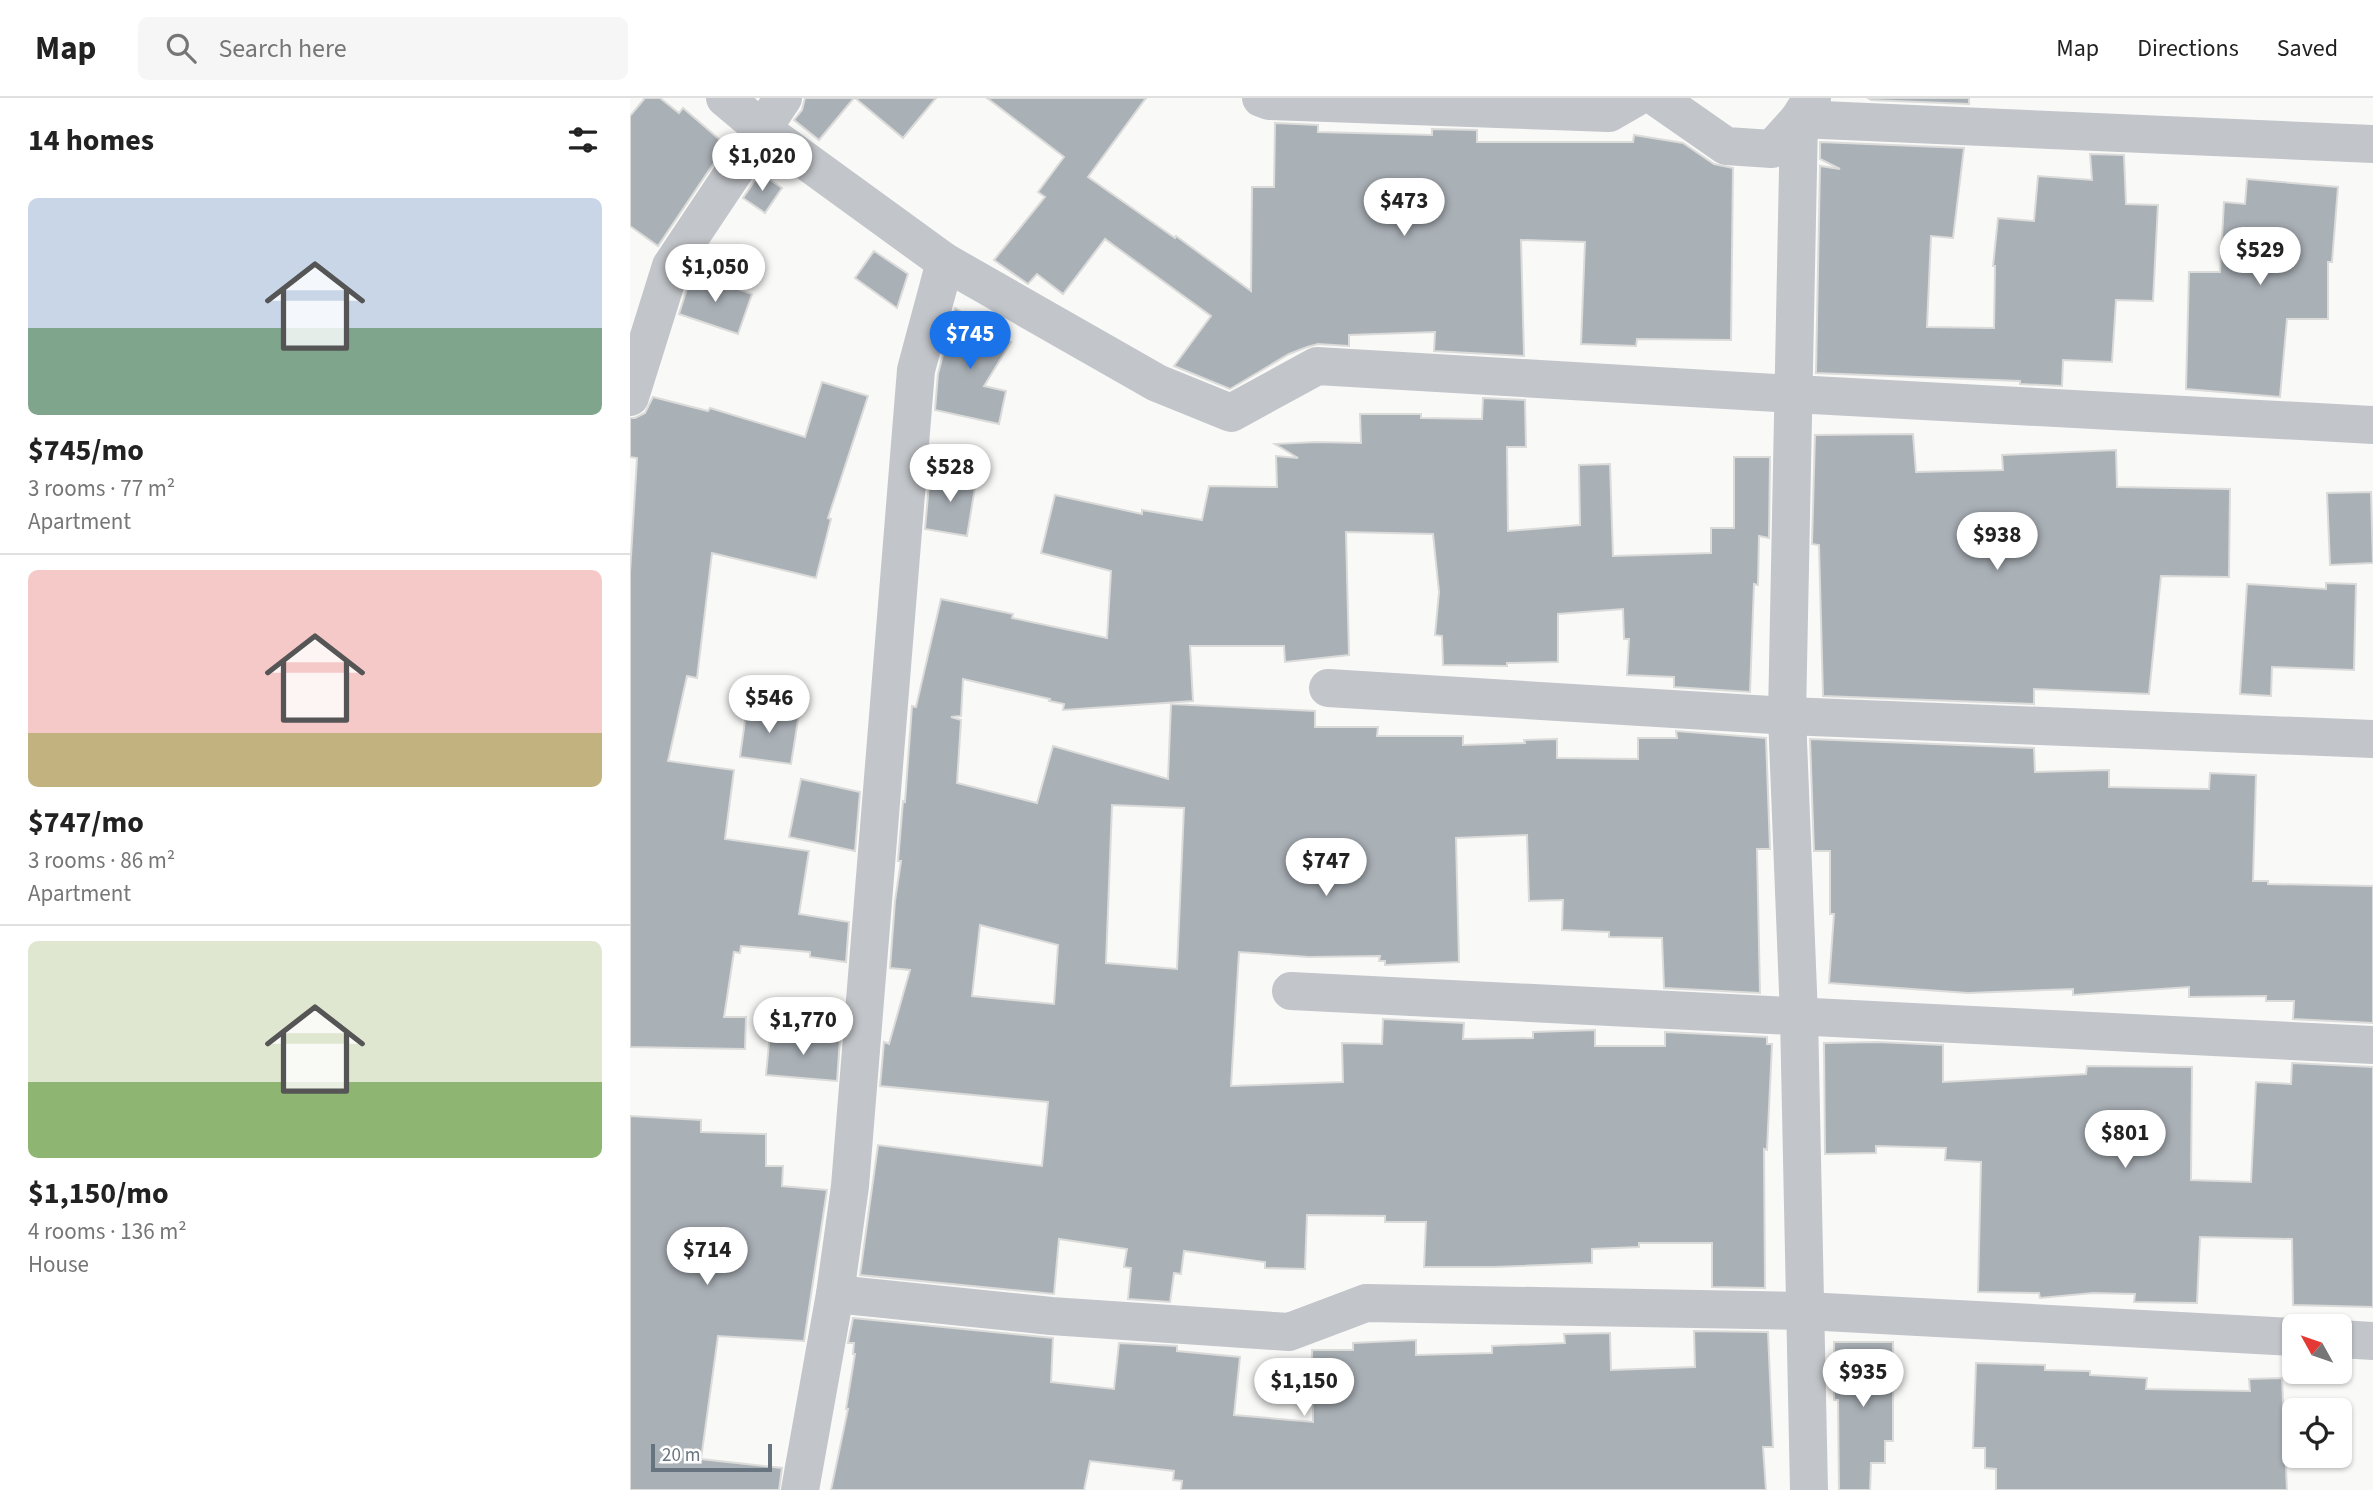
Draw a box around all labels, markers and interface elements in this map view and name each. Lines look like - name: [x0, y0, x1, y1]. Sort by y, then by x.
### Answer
- search box: [138, 17, 628, 80]
- text: Map: [35, 25, 96, 72]
- icon: search: [162, 29, 200, 67]
- text: Search here: [218, 30, 347, 67]
- text: Map: [2056, 31, 2099, 66]
- text: Directions: [2137, 31, 2239, 66]
- text: Saved: [2277, 31, 2338, 66]
- text: 14 homes: [28, 119, 154, 162]
- icon: filters: [564, 121, 602, 159]
- pin: $1,020: [705, 134, 819, 193]
- text: $1,020: [728, 139, 796, 172]
- pin: $473: [1363, 178, 1445, 238]
- text: $473: [1380, 184, 1428, 217]
- pin: $529: [2219, 228, 2301, 287]
- text: $529: [2236, 233, 2284, 266]
- icon: home: [252, 243, 378, 369]
- pin: $1,050: [658, 244, 772, 304]
- text: $1,050: [681, 250, 749, 283]
- pin: $745: [929, 312, 1011, 371]
- text: $745: [946, 317, 994, 350]
- text: $745/mo: [28, 429, 144, 472]
- pin: $528: [909, 444, 991, 504]
- text: $528: [926, 450, 974, 483]
- text: 3 rooms · 77 m²: [28, 472, 175, 505]
- text: Apartment: [28, 505, 131, 538]
- pin: $938: [1956, 512, 2038, 572]
- text: $938: [1973, 518, 2021, 551]
- icon: home: [252, 615, 378, 741]
- pin: $546: [728, 676, 810, 735]
- text: $546: [745, 681, 793, 714]
- text: $747/mo: [28, 801, 144, 844]
- pin: $747: [1285, 838, 1367, 898]
- text: 3 rooms · 86 m²: [28, 844, 175, 877]
- text: $747: [1302, 844, 1350, 877]
- text: Apartment: [28, 877, 131, 910]
- icon: home: [252, 986, 378, 1112]
- pin: $1,770: [746, 998, 860, 1057]
- text: $1,770: [769, 1003, 837, 1036]
- pin: $801: [2084, 1110, 2166, 1170]
- text: $801: [2101, 1116, 2149, 1149]
- text: $1,150/mo: [28, 1172, 169, 1215]
- text: 4 rooms · 136 m²: [28, 1215, 187, 1248]
- pin: $714: [666, 1228, 748, 1287]
- text: $714: [683, 1233, 731, 1266]
- text: House: [28, 1248, 89, 1281]
- north arrow: [2282, 1314, 2352, 1384]
- map controls: [2282, 1314, 2352, 1468]
- pin: $935: [1822, 1350, 1904, 1409]
- text: $935: [1839, 1355, 1887, 1388]
- pin: $1,150: [1247, 1358, 1361, 1418]
- text: $1,150: [1270, 1364, 1338, 1397]
- button: locate: [2282, 1398, 2352, 1468]
- scale bar: [651, 1441, 772, 1473]
- text: 20 m: [662, 1442, 700, 1469]

